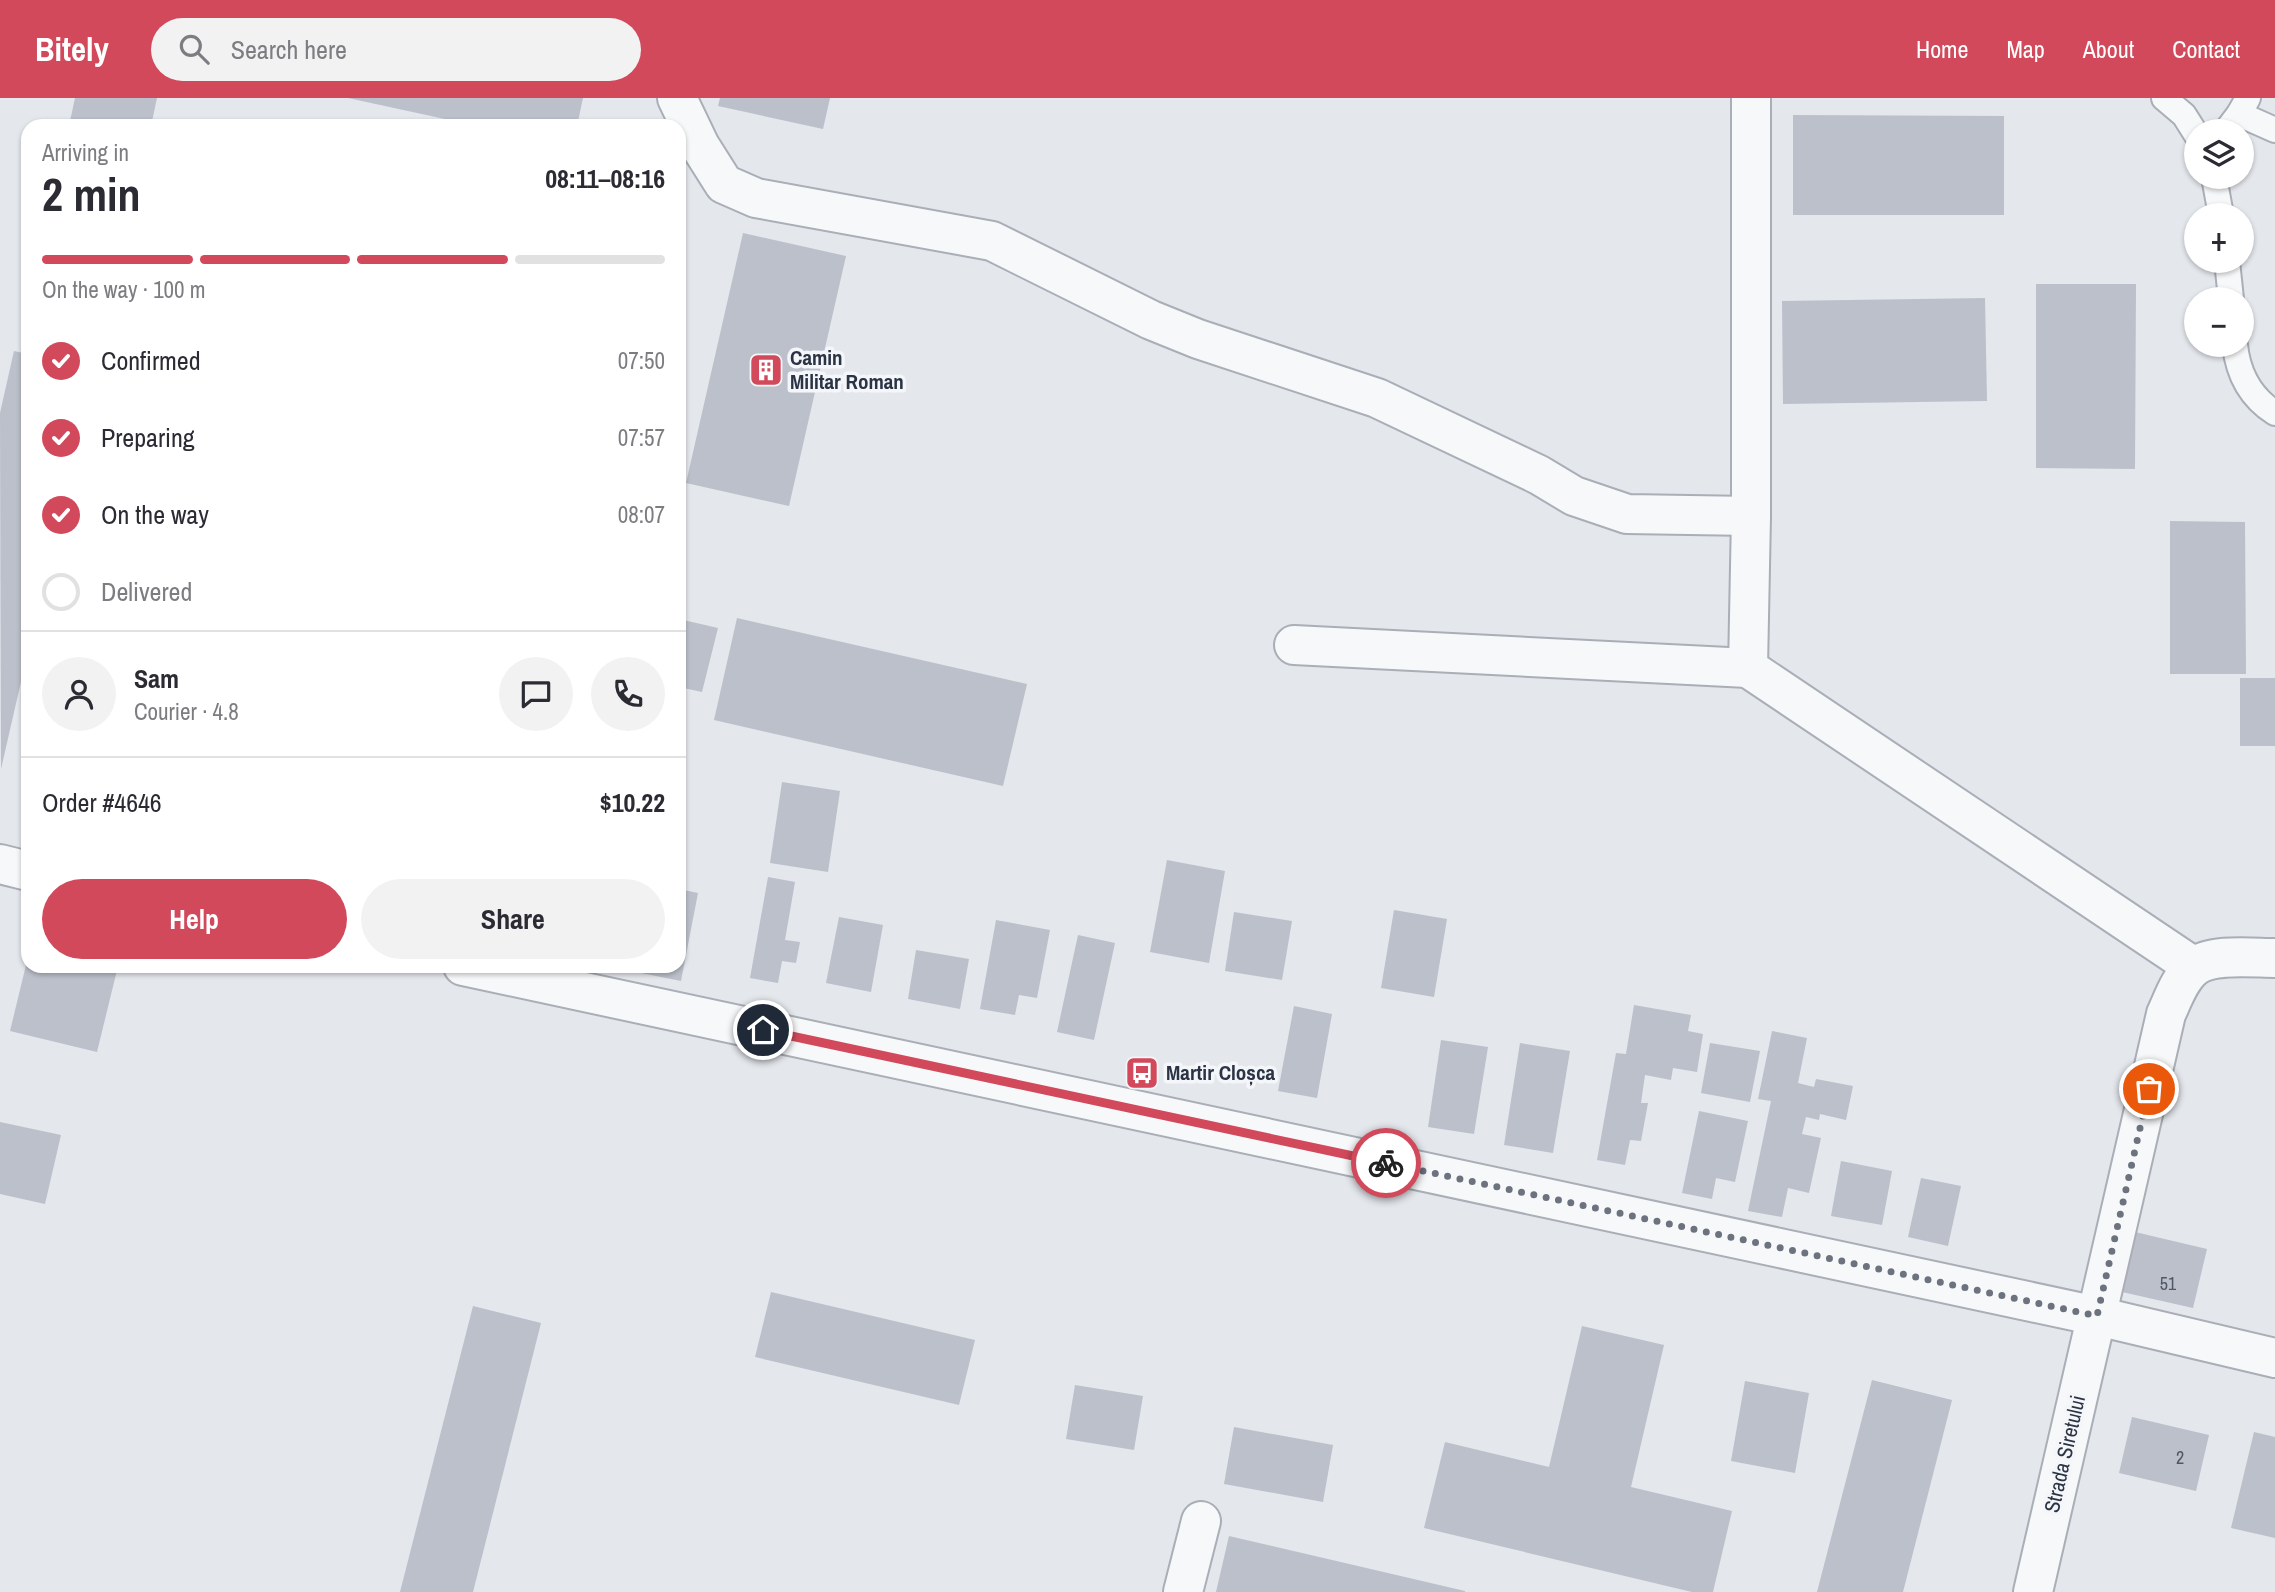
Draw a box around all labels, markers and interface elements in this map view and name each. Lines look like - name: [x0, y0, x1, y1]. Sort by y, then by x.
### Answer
- search box: [151, 18, 641, 81]
- text: Bitely: [35, 27, 109, 71]
- icon: search: [175, 30, 213, 68]
- text: Search here: [231, 32, 347, 67]
- text: Home: [1916, 33, 1968, 65]
- text: Map: [2006, 33, 2045, 65]
- text: About: [2083, 33, 2134, 65]
- text: Contact: [2172, 33, 2240, 65]
- map controls: [2184, 119, 2254, 357]
- button: layers: [2184, 119, 2254, 189]
- text: Arriving in: [42, 137, 129, 168]
- text: 08:11–08:16: [545, 161, 665, 196]
- text: 2 min: [42, 163, 141, 225]
- button: +: [2184, 203, 2254, 273]
- text: On the way · 100 m: [42, 274, 206, 305]
- button: −: [2184, 287, 2254, 357]
- icon: check: [42, 342, 80, 380]
- text: Confirmed: [101, 343, 201, 378]
- place label: Camin Militar Roman: [790, 343, 904, 396]
- text: 07:50: [618, 345, 665, 376]
- building icon: Camin Militar Roman: [747, 351, 785, 389]
- icon: check: [42, 419, 80, 457]
- text: Preparing: [101, 420, 195, 455]
- text: 07:57: [618, 422, 665, 453]
- icon: check: [42, 496, 80, 534]
- text: On the way: [101, 497, 209, 532]
- text: 08:07: [618, 499, 665, 530]
- text: Delivered: [101, 574, 192, 609]
- button: person: [42, 657, 116, 731]
- button: chat: [499, 657, 573, 731]
- button: phone: [591, 657, 665, 731]
- text: Sam: [134, 661, 179, 696]
- text: Courier · 4.8: [134, 696, 239, 727]
- text: Order #4646: [42, 785, 162, 820]
- text: $10.22: [600, 785, 665, 820]
- button: Help: [42, 879, 347, 959]
- button: Share: [361, 879, 665, 959]
- pin: [733, 1000, 793, 1060]
- icon: home: [744, 1011, 782, 1049]
- bus stop icon: Martir Cloșca: [1123, 1054, 1161, 1092]
- place label: Martir Cloșca: [1166, 1058, 1276, 1087]
- pin: [2119, 1059, 2179, 1119]
- icon: bag: [2130, 1070, 2168, 1108]
- courier: [1351, 1128, 1421, 1198]
- icon: bike: [1367, 1144, 1405, 1182]
- house number: 51: [2160, 1271, 2177, 1296]
- street label: Strada Siretului: [2037, 1392, 2092, 1515]
- house number: 2: [2176, 1445, 2184, 1470]

